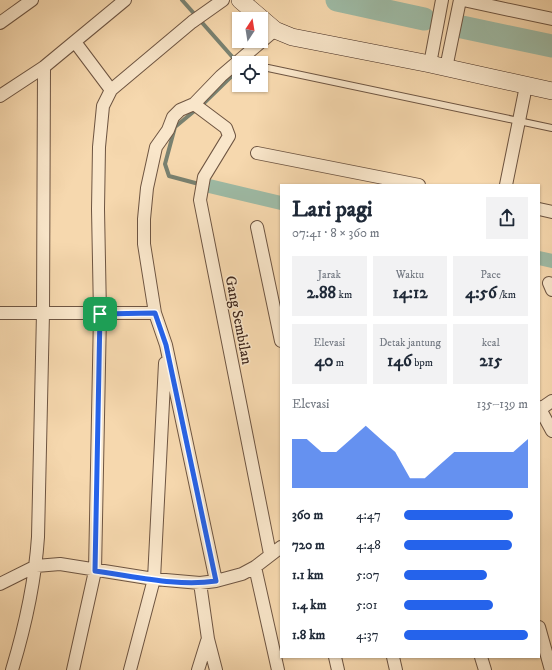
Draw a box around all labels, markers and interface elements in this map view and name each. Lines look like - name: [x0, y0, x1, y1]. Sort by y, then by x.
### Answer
- north arrow: [232, 12, 268, 48]
- map controls: [232, 12, 268, 92]
- button: locate: [232, 56, 268, 92]
- text: Lari pagi: [292, 196, 373, 223]
- button: share: [486, 197, 528, 239]
- text: 07:41 · 8 × 360 m: [292, 225, 380, 241]
- text: Jarak: [318, 268, 341, 282]
- text: Waktu: [396, 268, 424, 282]
- text: Pace: [480, 268, 501, 282]
- street label: Gang Sembilan: [221, 274, 256, 366]
- text: 2.88: [306, 282, 336, 304]
- text: 14:12: [392, 282, 428, 304]
- text: 4:56: [465, 282, 497, 304]
- text: km: [336, 288, 352, 302]
- text: /km: [497, 288, 516, 302]
- pin: [83, 297, 117, 331]
- icon: arrive: [89, 303, 111, 325]
- text: Elevasi: [314, 336, 345, 350]
- text: Detak jantung: [379, 336, 441, 350]
- text: kcal: [482, 336, 500, 350]
- text: 40: [315, 350, 333, 372]
- text: 146: [387, 350, 412, 372]
- text: 215: [479, 350, 502, 372]
- text: m: [333, 356, 344, 370]
- text: bpm: [412, 356, 433, 370]
- text: Elevasi: [292, 396, 329, 412]
- text: 135–139 m: [476, 396, 528, 412]
- text: 360 m: [292, 507, 323, 523]
- text: 4:47: [356, 507, 381, 523]
- text: 720 m: [292, 537, 325, 553]
- text: 4:48: [356, 537, 381, 553]
- text: 1.1 km: [292, 567, 324, 583]
- text: 5:07: [356, 567, 380, 583]
- text: 1.4 km: [292, 597, 326, 613]
- text: 5:01: [356, 597, 378, 613]
- text: 1.8 km: [292, 627, 325, 643]
- text: 4:37: [356, 627, 379, 643]

